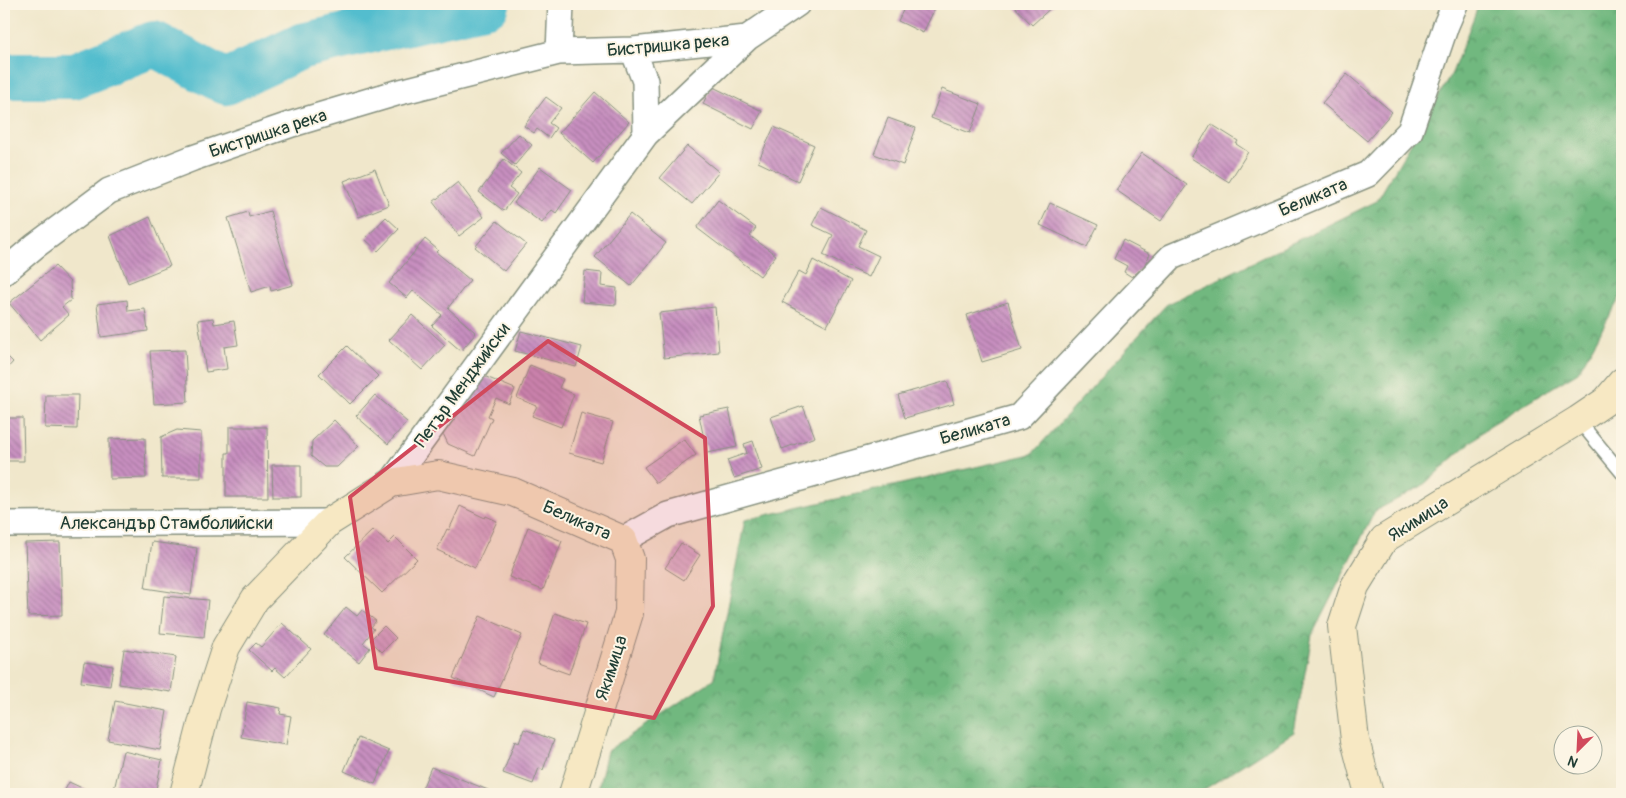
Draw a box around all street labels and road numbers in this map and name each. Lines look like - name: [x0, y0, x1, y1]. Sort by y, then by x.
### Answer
- street label: Бистришка река: [606, 29, 730, 62]
- street label: Бистришка река: [206, 104, 330, 163]
- street label: Беликата: [1275, 173, 1351, 222]
- street label: Петър Менджийски: [409, 318, 515, 452]
- street label: Беликата: [937, 408, 1013, 450]
- street label: Якимица: [1384, 491, 1453, 547]
- street label: Беликата: [539, 495, 614, 546]
- street label: Александър Стамболийски: [59, 512, 273, 535]
- street label: Якимица: [590, 633, 633, 704]

